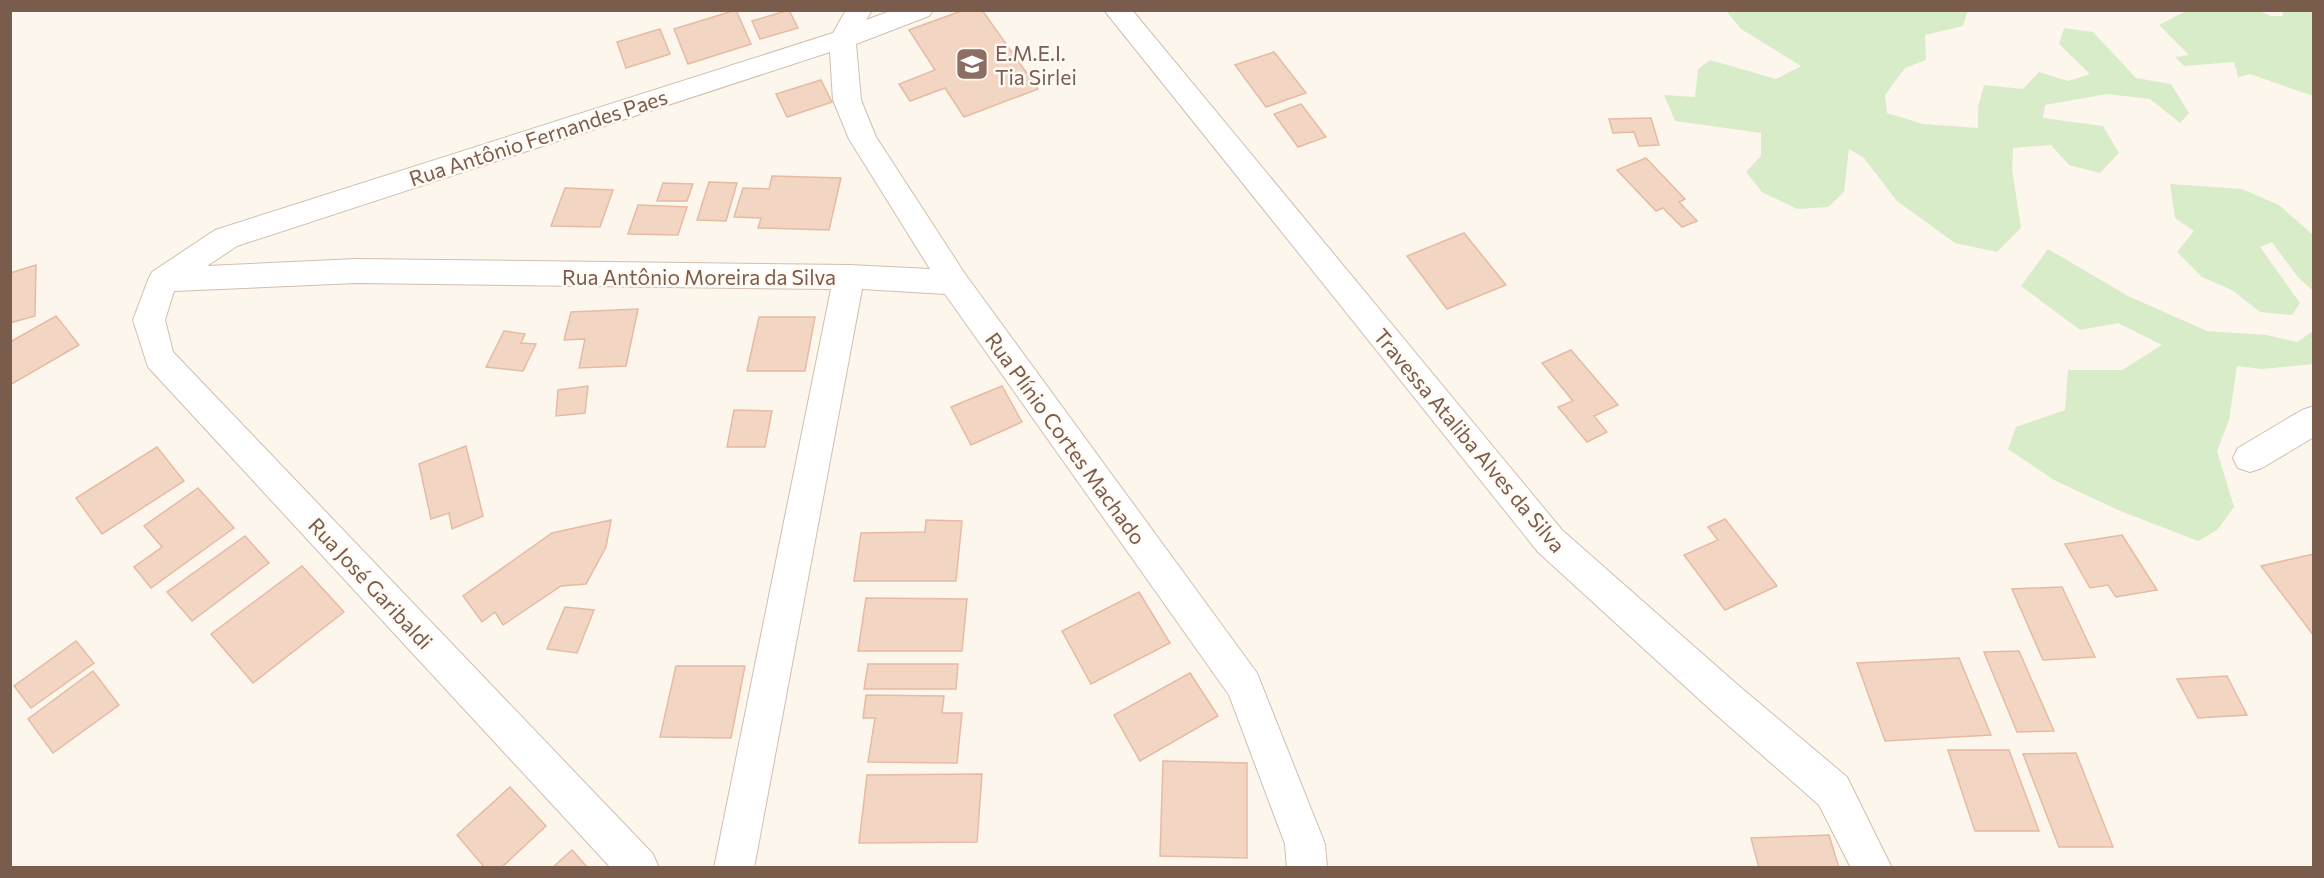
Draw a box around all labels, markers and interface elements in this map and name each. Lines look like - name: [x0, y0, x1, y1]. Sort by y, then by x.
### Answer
- place label: E.M.E.I. Tia Sirlei: [995, 40, 1077, 89]
- school or university icon: E.M.E.I. Tia Sirlei: [954, 46, 990, 82]
- street label: Rua Antônio Fernandes Paes: [406, 83, 670, 191]
- street label: Rua Antônio Moreira da Silva: [562, 264, 836, 289]
- street label: Travessa Ataliba Alves da Silva: [1369, 323, 1571, 557]
- street label: Rua Plínio Cortes Machado: [981, 327, 1151, 549]
- street label: Rua José Garibaldi: [304, 512, 438, 654]

